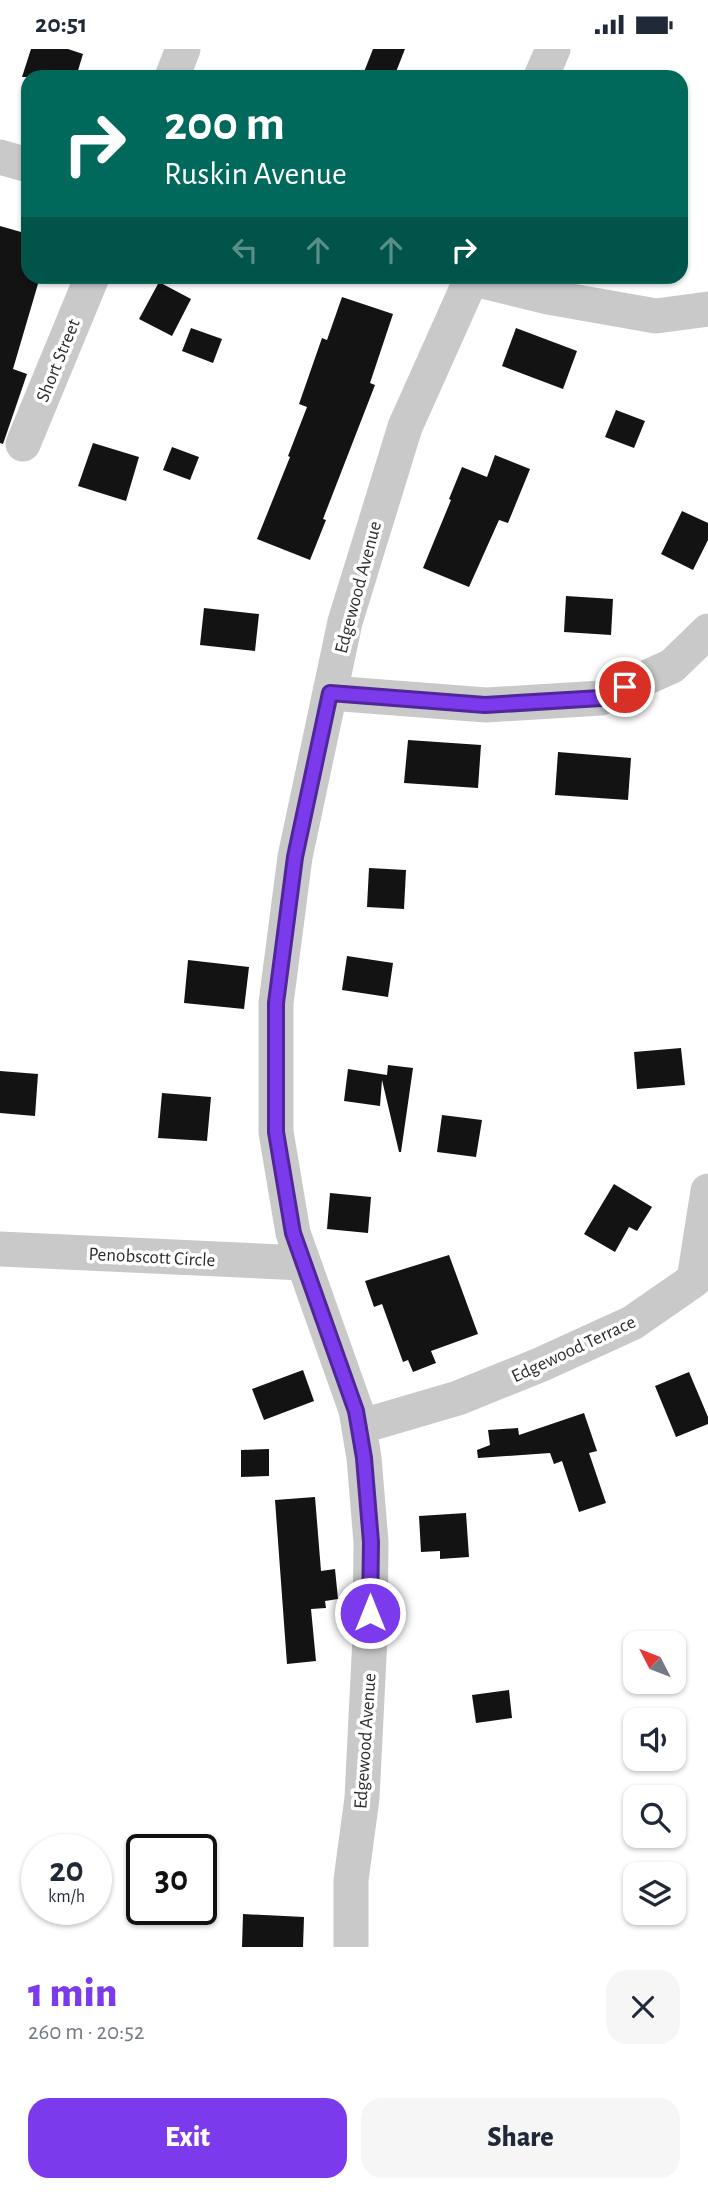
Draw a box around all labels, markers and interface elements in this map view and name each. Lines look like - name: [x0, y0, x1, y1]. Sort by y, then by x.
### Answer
- text: 20:51: [35, 11, 87, 37]
- icon: right: [49, 98, 140, 189]
- text: 200 m: [164, 100, 285, 149]
- text: Ruskin Avenue: [164, 158, 347, 190]
- icon: left: [226, 231, 264, 269]
- icon: ahead: [299, 231, 337, 269]
- icon: ahead: [372, 231, 410, 269]
- icon: right: [445, 231, 483, 269]
- street label: Short Street: [33, 316, 84, 405]
- street label: Edgewood Avenue: [332, 519, 385, 656]
- pin: [595, 657, 655, 717]
- icon: arrive: [606, 668, 644, 706]
- street label: Penobscott Circle: [88, 1245, 216, 1270]
- street label: Edgewood Terrace: [509, 1312, 639, 1386]
- position arrow: [333, 1576, 407, 1650]
- north arrow: [623, 1631, 686, 1694]
- map controls: [623, 1631, 686, 1925]
- street label: Edgewood Avenue: [351, 1673, 380, 1810]
- button: sound: [623, 1708, 686, 1771]
- button: search: [623, 1785, 686, 1848]
- speed limit sign: 30: [126, 1834, 217, 1925]
- text: 20: [49, 1853, 84, 1888]
- button: layers: [623, 1862, 686, 1925]
- text: km/h: [48, 1888, 85, 1906]
- button: close: [606, 1970, 680, 2044]
- text: 1 min: [28, 1972, 117, 2014]
- text: 260 m · 20:52: [28, 2021, 144, 2044]
- button: Exit: [28, 2098, 347, 2178]
- button: Share: [361, 2098, 680, 2178]

